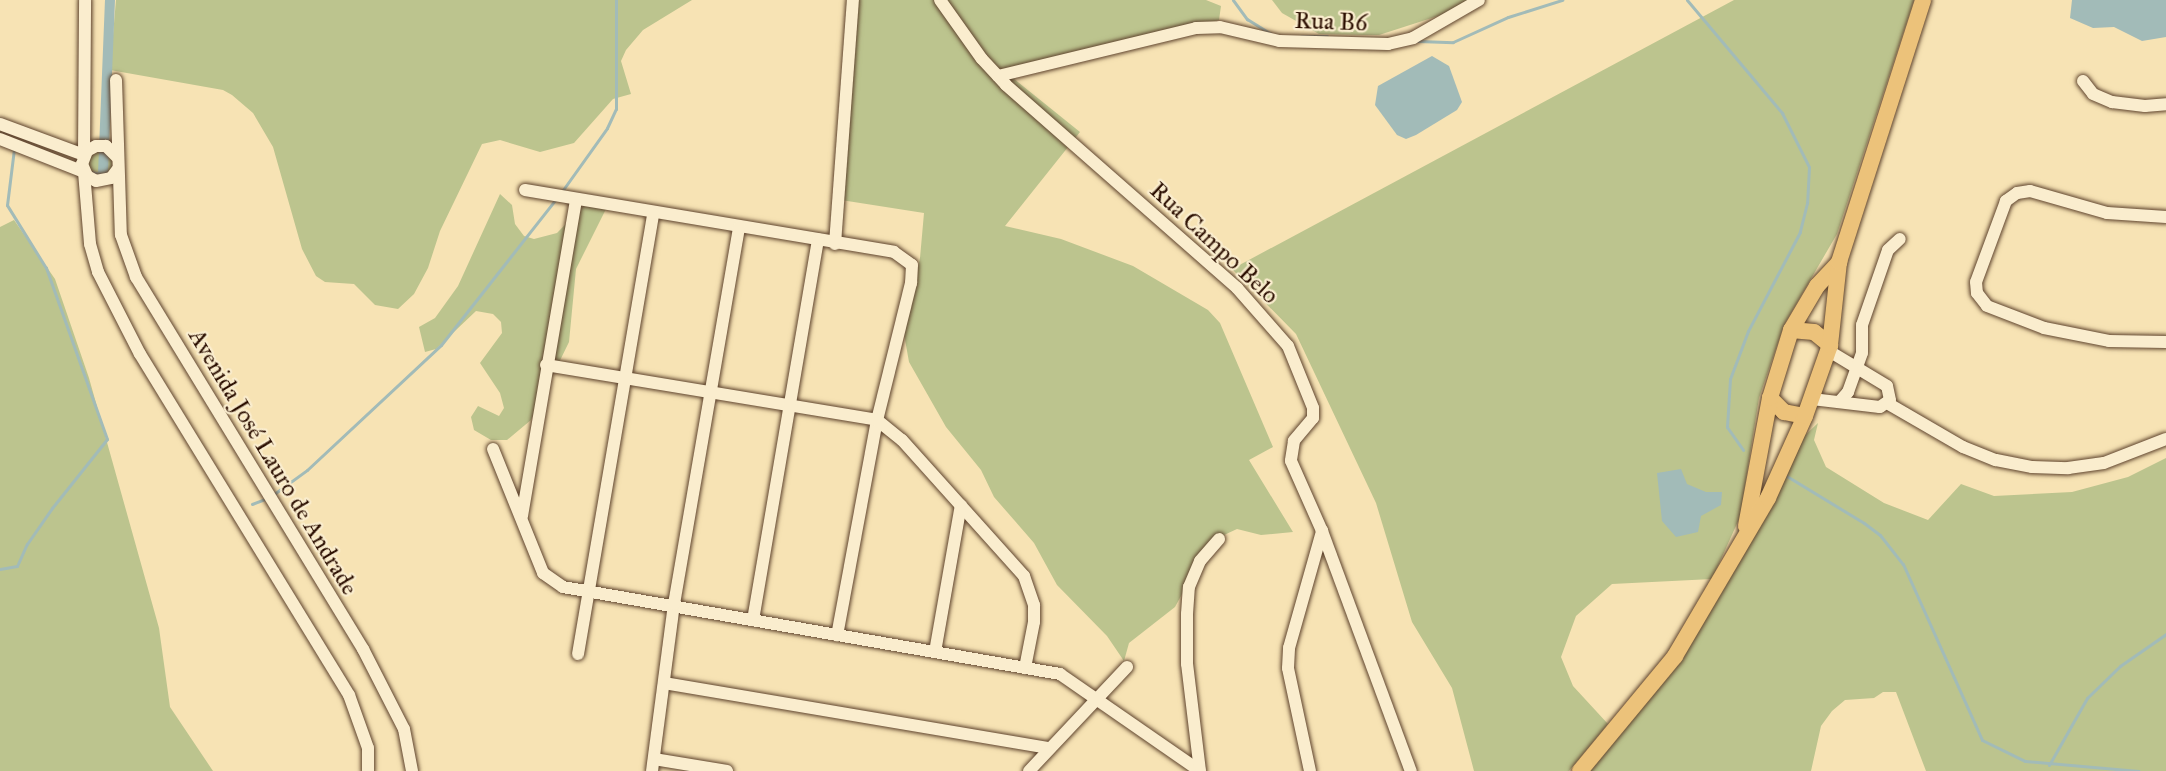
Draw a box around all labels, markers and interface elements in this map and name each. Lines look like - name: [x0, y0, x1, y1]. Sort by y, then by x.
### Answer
- street label: Rua B6: [1294, 6, 1368, 38]
- street label: Rua Campo Belo: [1144, 176, 1284, 310]
- street label: Avenida José Lauro de Andrade: [182, 324, 364, 600]

